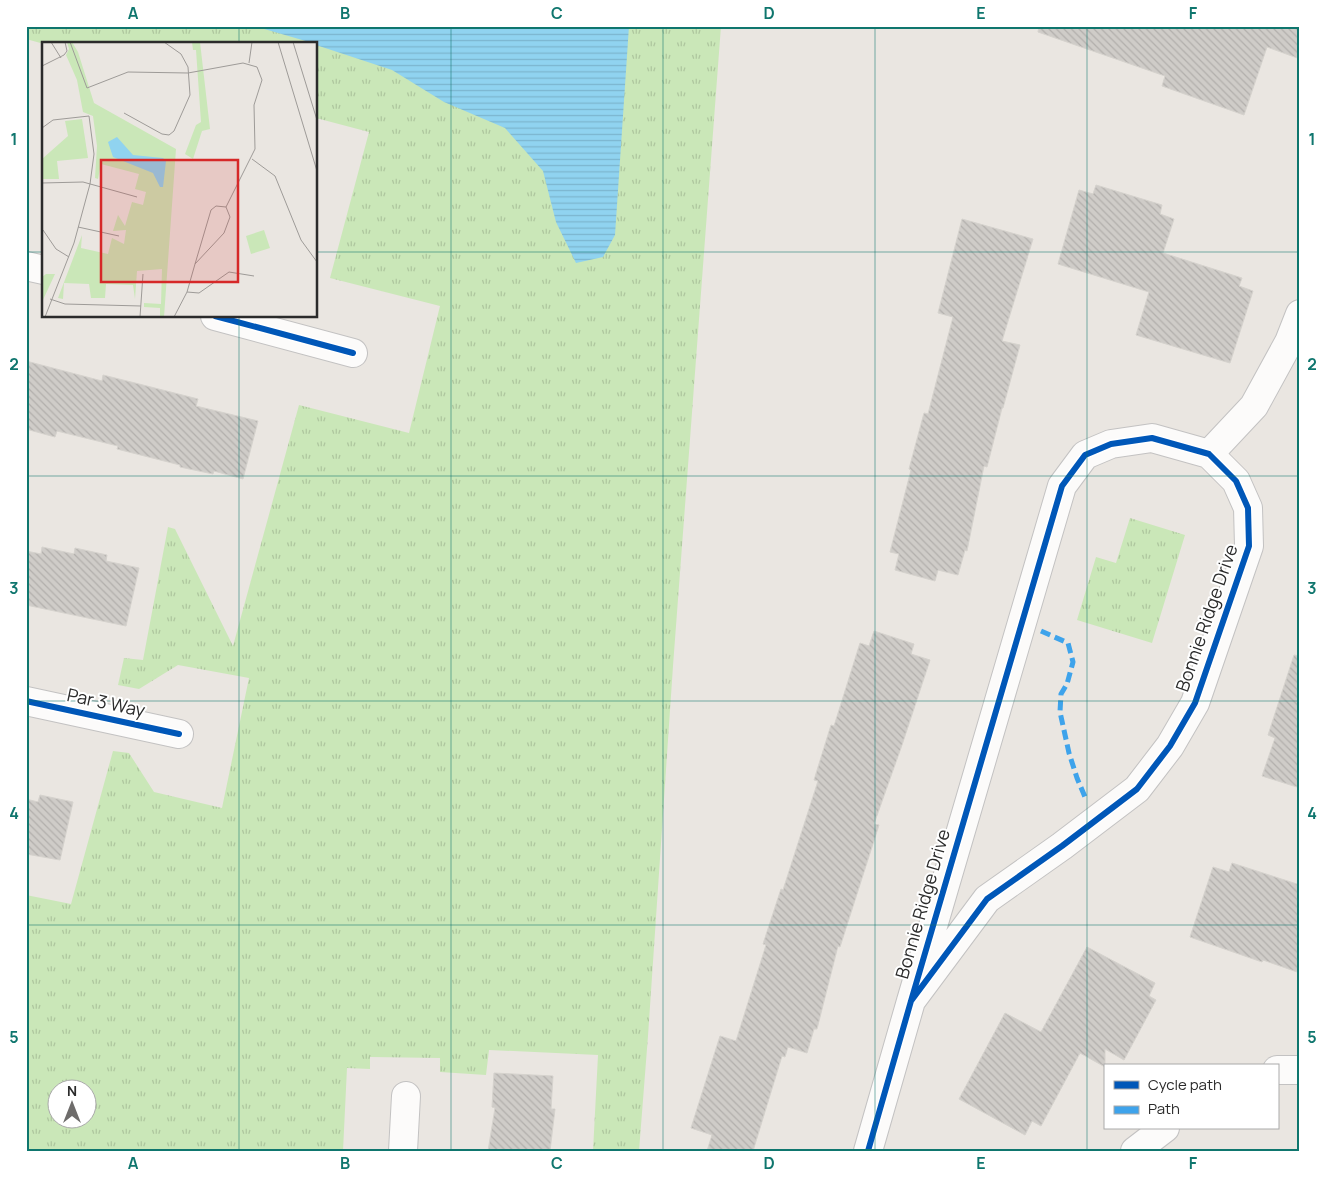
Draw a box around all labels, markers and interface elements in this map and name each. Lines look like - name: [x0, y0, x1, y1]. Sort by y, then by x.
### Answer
- text: A: [128, 2, 139, 24]
- text: B: [340, 2, 350, 24]
- text: C: [551, 2, 563, 24]
- text: D: [763, 2, 775, 24]
- text: E: [976, 2, 986, 24]
- text: F: [1189, 2, 1198, 24]
- inset map: [42, 42, 318, 318]
- text: 1: [10, 128, 18, 150]
- text: 1: [1308, 128, 1316, 150]
- text: 2: [9, 353, 19, 375]
- text: 2: [1307, 353, 1317, 375]
- street label: Bonnie Ridge Drive: [1170, 541, 1243, 695]
- text: 3: [9, 577, 19, 599]
- text: 3: [1307, 577, 1317, 599]
- street label: Par 3 Way: [65, 682, 148, 722]
- text: 4: [9, 802, 19, 824]
- text: 4: [1307, 802, 1317, 824]
- street label: Bonnie Ridge Drive: [889, 826, 955, 981]
- text: 5: [9, 1026, 19, 1048]
- text: 5: [1307, 1026, 1317, 1048]
- legend: [1104, 1064, 1278, 1130]
- text: Cycle path: [1148, 1074, 1222, 1095]
- north arrow: [48, 1080, 98, 1130]
- text: N: [67, 1081, 77, 1100]
- text: Path: [1148, 1098, 1180, 1119]
- text: A: [128, 1152, 139, 1174]
- text: B: [340, 1152, 350, 1174]
- text: C: [551, 1152, 563, 1174]
- text: D: [763, 1152, 775, 1174]
- text: E: [976, 1152, 986, 1174]
- text: F: [1189, 1152, 1198, 1174]

